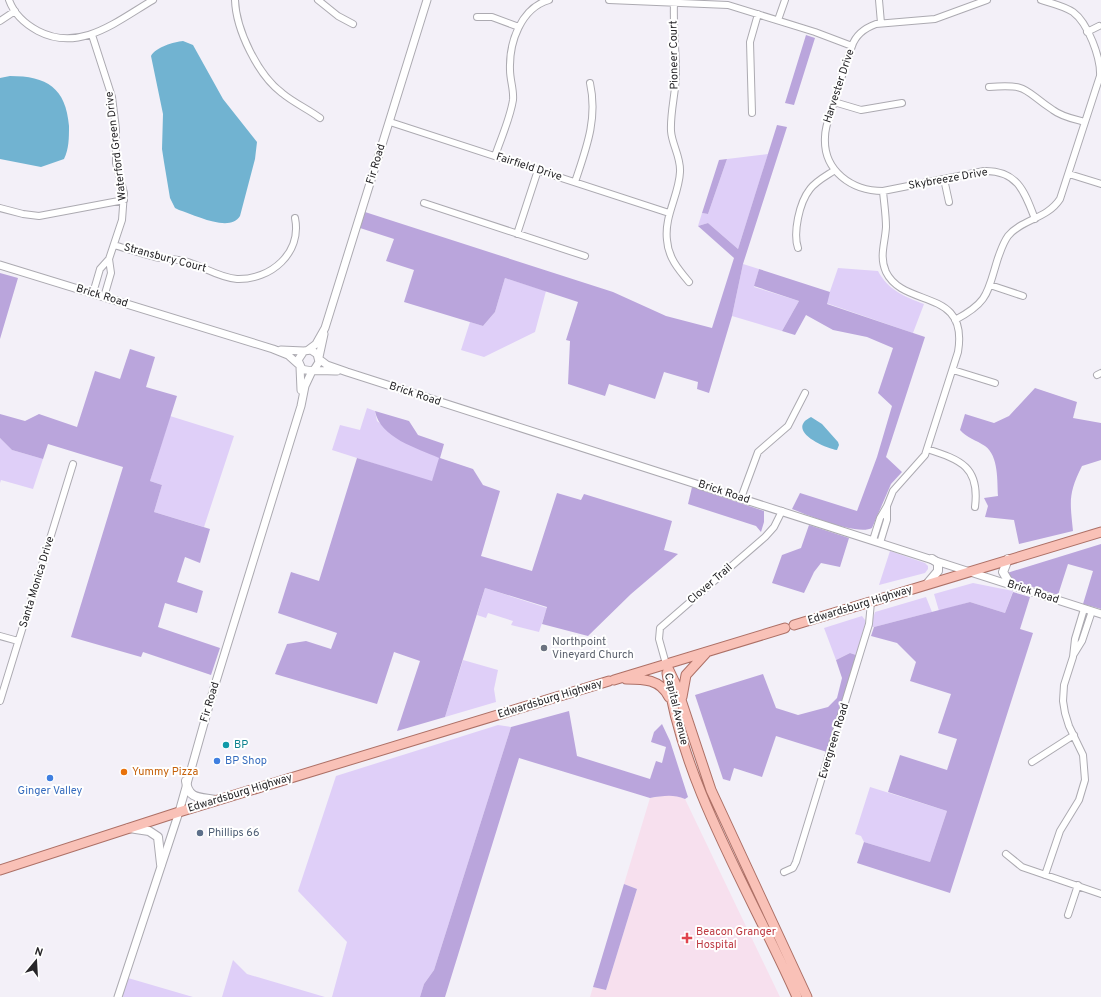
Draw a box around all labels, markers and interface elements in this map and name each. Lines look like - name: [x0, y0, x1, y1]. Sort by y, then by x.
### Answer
- street label: Pioneer Court: [666, 20, 682, 90]
- street label: Harvester Drive: [820, 47, 858, 125]
- street label: Waterford Green Drive: [102, 91, 130, 201]
- street label: Fir Road: [363, 142, 389, 186]
- street label: Fairfield Drive: [494, 150, 564, 184]
- street label: Skybreeze Drive: [907, 165, 989, 193]
- street label: Stransbury Court: [122, 240, 208, 276]
- street label: Brick Road: [74, 281, 130, 311]
- street label: Brick Road: [387, 379, 443, 409]
- street label: Brick Road: [696, 477, 752, 507]
- street label: Santa Monica Drive: [16, 535, 58, 629]
- street label: Clover Trail: [685, 561, 735, 607]
- street label: Brick Road: [1005, 577, 1061, 607]
- street label: Edwardsburg Highway: [806, 582, 914, 628]
- place label: Northpoint Vineyard Church: [552, 635, 634, 662]
- marker: Northpoint Vineyard Church: [539, 643, 549, 653]
- street label: Capital Avenue: [661, 672, 691, 747]
- street label: Edwardsburg Highway: [496, 676, 604, 722]
- street label: Fir Road: [197, 680, 223, 724]
- street label: Evergreen Road: [816, 702, 852, 780]
- place label: BP: [234, 738, 248, 752]
- marker: BP: [221, 740, 231, 750]
- place label: BP Shop: [225, 754, 267, 768]
- marker: BP Shop: [212, 756, 222, 766]
- place label: Yummy Pizza: [132, 765, 199, 779]
- marker: Yummy Pizza: [119, 767, 129, 777]
- street label: Edwardsburg Highway: [186, 770, 294, 816]
- marker: Ginger Valley: [45, 773, 55, 783]
- place label: Ginger Valley: [18, 784, 83, 798]
- place label: Phillips 66: [208, 826, 259, 840]
- marker: Phillips 66: [195, 828, 205, 838]
- place label: Beacon Granger Hospital: [696, 925, 777, 952]
- marker: Beacon Granger Hospital: [681, 932, 693, 944]
- north arrow: [16, 941, 56, 981]
- text: N: [33, 945, 45, 960]

